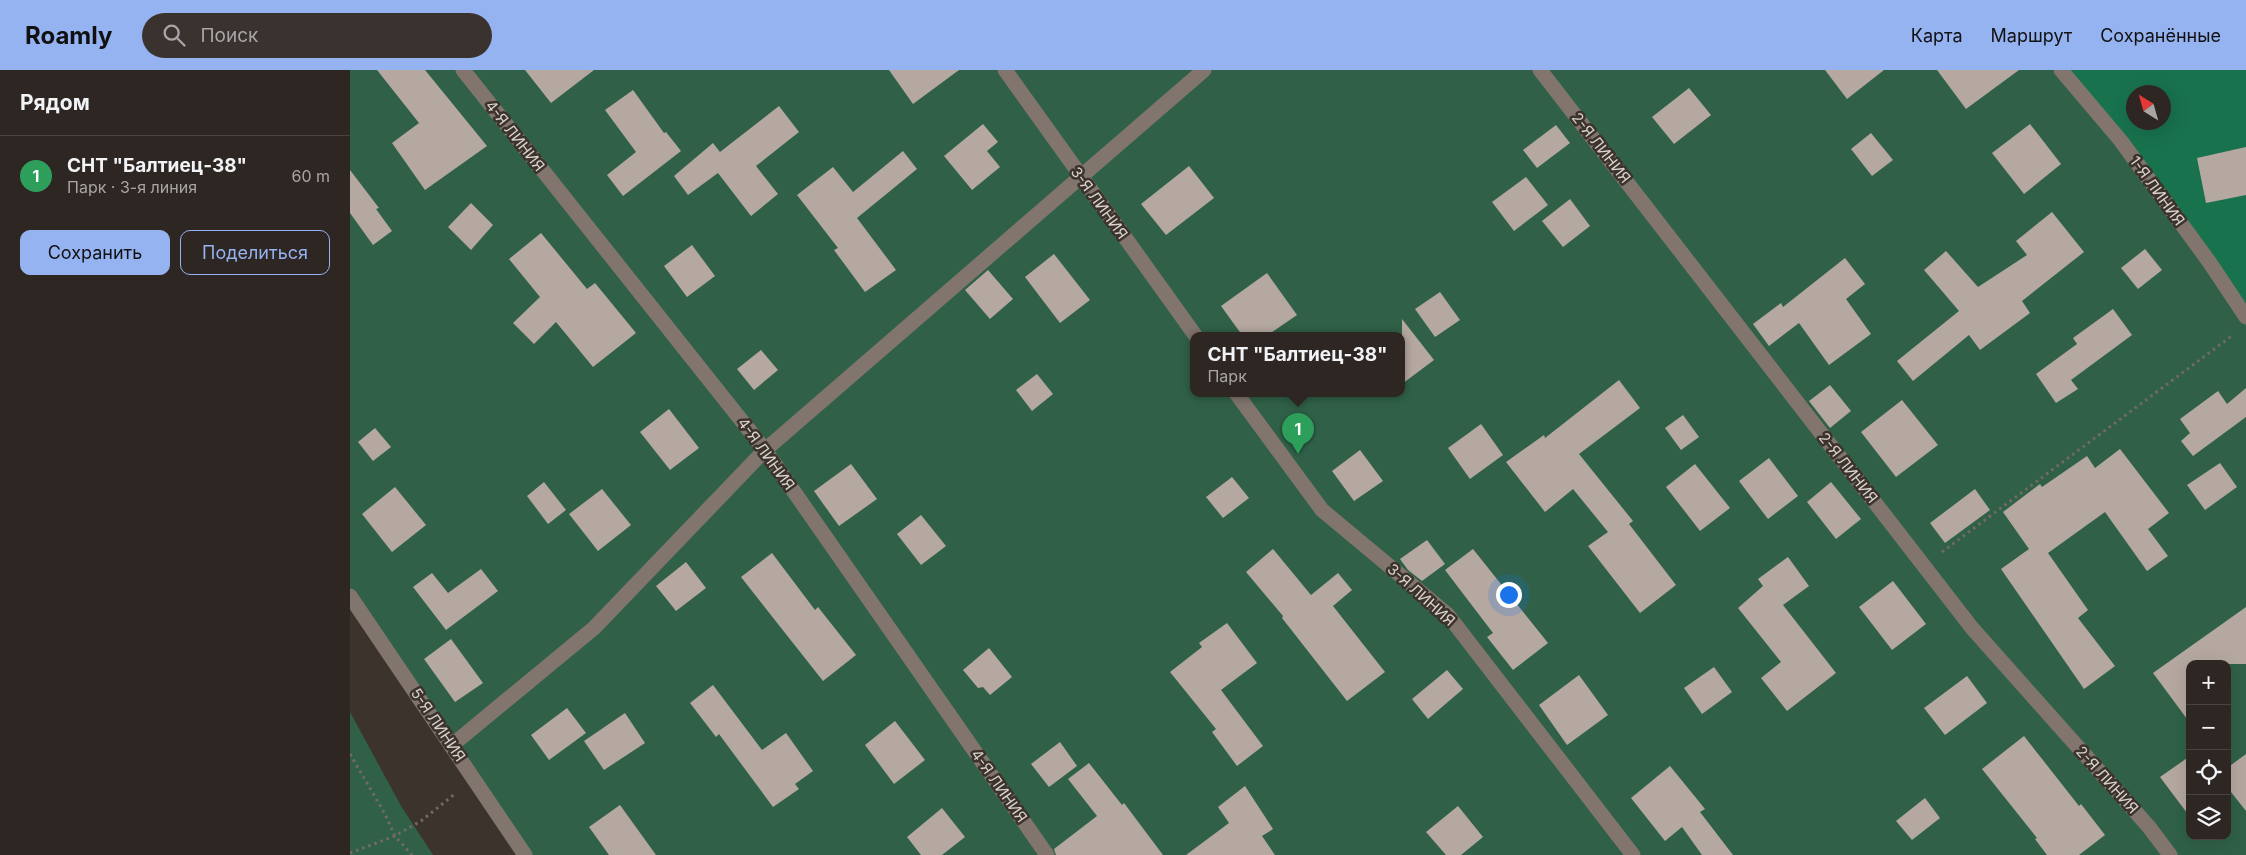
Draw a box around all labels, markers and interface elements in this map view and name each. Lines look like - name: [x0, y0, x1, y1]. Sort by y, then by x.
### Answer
- search box: [142, 13, 492, 58]
- text: Roamly: [25, 21, 112, 50]
- icon: search: [160, 21, 188, 49]
- text: Поиск: [200, 24, 258, 47]
- text: Карта: [1911, 25, 1963, 46]
- text: Маршрут: [1991, 25, 2072, 46]
- text: Сохранённые: [2100, 25, 2221, 46]
- north arrow: [2126, 85, 2171, 130]
- text: Рядом: [20, 90, 90, 115]
- street label: 4-Я ЛИНИЯ: [482, 96, 549, 175]
- street label: 2-Я ЛИНИЯ: [1568, 109, 1635, 187]
- street label: 1-Я ЛИНИЯ: [2126, 152, 2189, 229]
- text: СНТ "Балтиец-38": [67, 154, 247, 177]
- street label: 3-Я ЛИНИЯ: [1067, 163, 1132, 243]
- text: 1: [33, 166, 39, 186]
- text: 60 m: [291, 166, 330, 186]
- text: Парк · 3-я линия: [67, 177, 197, 197]
- button: Сохранить: [20, 230, 170, 275]
- button: Поделиться: [180, 230, 330, 275]
- popup: [1190, 332, 1405, 397]
- text: СНТ "Балтиец-38": [1207, 343, 1388, 366]
- text: Парк: [1207, 366, 1247, 386]
- pin: 1: [1282, 413, 1314, 454]
- street label: 4-Я ЛИНИЯ: [734, 414, 799, 494]
- street label: 2-Я ЛИНИЯ: [1815, 429, 1882, 507]
- street label: 3-Я ЛИНИЯ: [1384, 559, 1459, 630]
- your location: [1496, 582, 1522, 608]
- map controls: [2186, 660, 2231, 840]
- button: +: [2186, 660, 2231, 705]
- street label: 5-Я ЛИНИЯ: [407, 684, 470, 765]
- button: −: [2186, 705, 2231, 750]
- street label: 2-Я ЛИНИЯ: [2072, 742, 2143, 817]
- street label: 4-Я ЛИНИЯ: [967, 745, 1032, 826]
- button: locate: [2186, 750, 2231, 795]
- button: layers: [2186, 795, 2231, 840]

